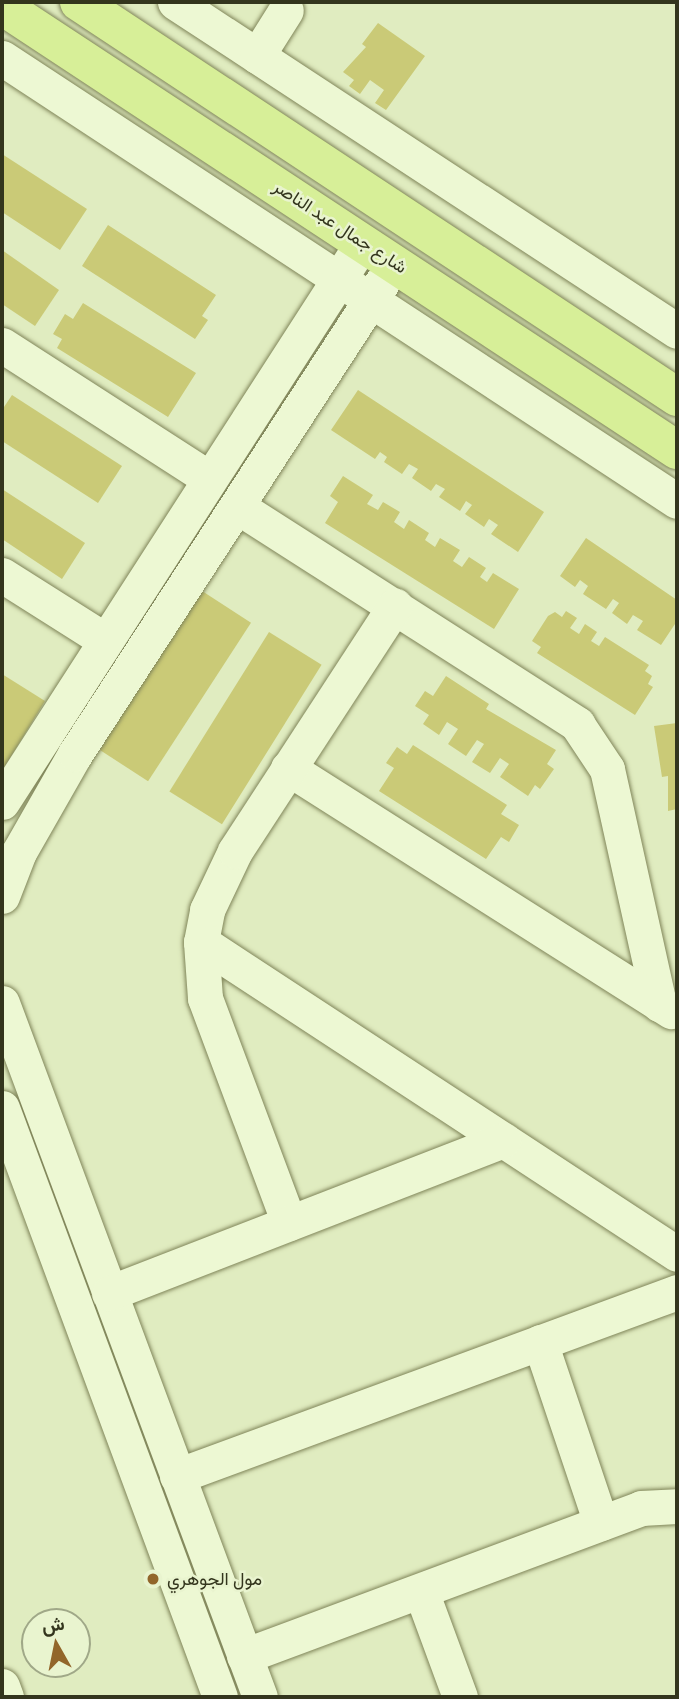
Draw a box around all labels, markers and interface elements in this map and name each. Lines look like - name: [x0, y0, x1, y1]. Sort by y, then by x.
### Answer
- street label: شارع جمال عبد الناصر: [269, 176, 411, 278]
- place label: مول الجوهري: [167, 1568, 262, 1590]
- marker: مول الجوهري: [145, 1571, 161, 1587]
- north arrow: [21, 1608, 91, 1678]
- text: ش: [40, 1611, 66, 1638]

